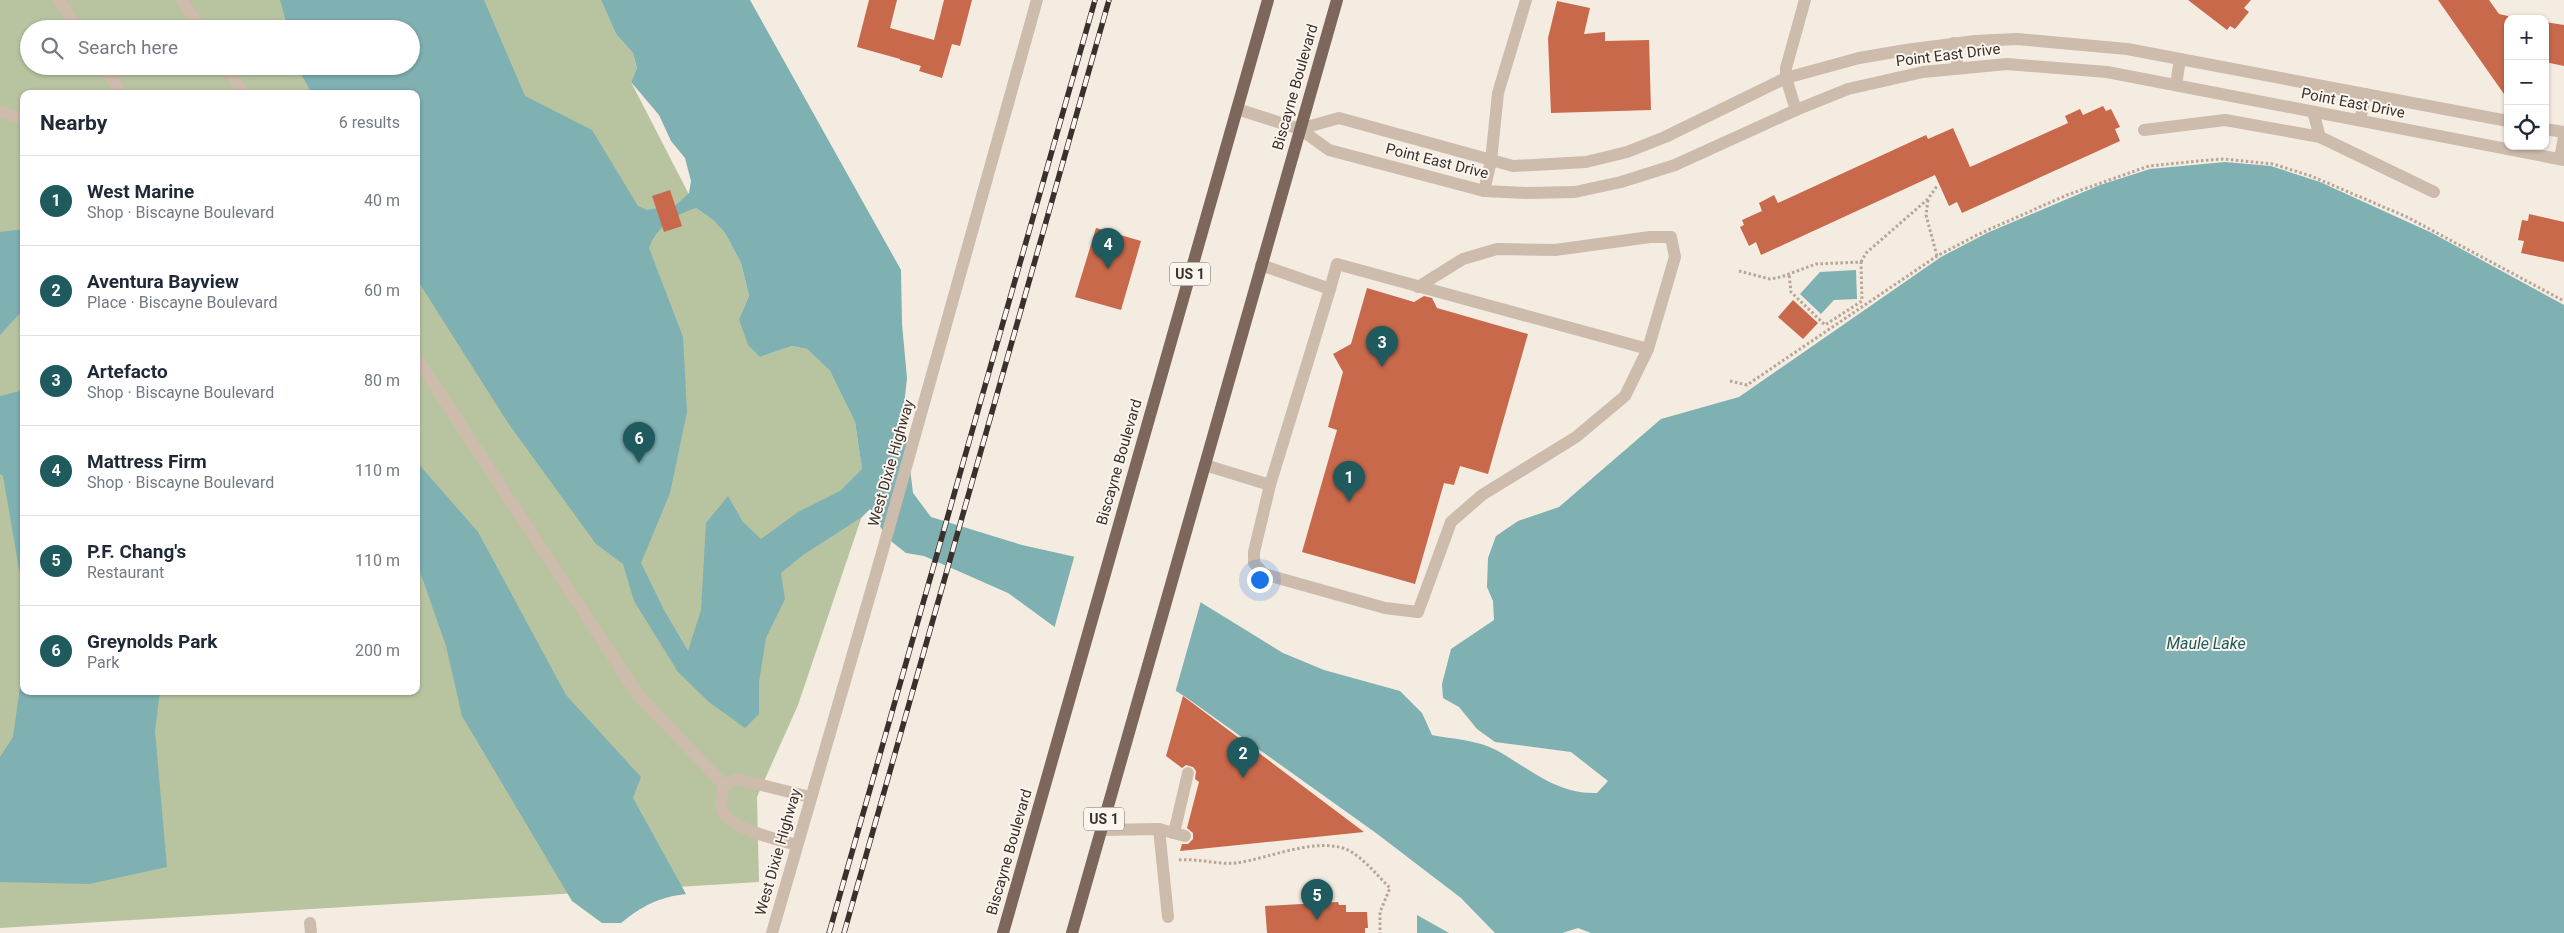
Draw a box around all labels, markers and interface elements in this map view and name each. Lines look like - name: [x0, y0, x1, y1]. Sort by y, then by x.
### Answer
- map controls: [2504, 15, 2549, 150]
- button: +: [2504, 15, 2549, 60]
- search box: [20, 20, 420, 75]
- street label: Biscayne Boulevard: [1268, 22, 1322, 152]
- icon: search: [38, 34, 66, 62]
- text: Search here: [78, 36, 178, 59]
- street label: Point East Drive: [1895, 40, 2001, 70]
- button: −: [2504, 60, 2549, 105]
- street label: Point East Drive: [2300, 84, 2406, 122]
- button: locate: [2504, 105, 2549, 150]
- text: Nearby: [40, 111, 107, 135]
- text: 6 results: [339, 113, 400, 132]
- street label: Point East Drive: [1384, 140, 1490, 182]
- text: West Marine: [87, 180, 194, 203]
- text: 1: [51, 191, 61, 210]
- text: 40 m: [364, 191, 400, 210]
- text: Shop · Biscayne Boulevard: [87, 203, 274, 222]
- pin: 4: [1092, 228, 1124, 269]
- road number: US 1: [1170, 262, 1210, 286]
- text: Aventura Bayview: [87, 270, 239, 293]
- text: 2: [51, 281, 61, 300]
- text: 60 m: [364, 281, 400, 300]
- text: Place · Biscayne Boulevard: [87, 293, 277, 312]
- pin: 3: [1366, 326, 1398, 367]
- text: Artefacto: [87, 360, 168, 383]
- text: 3: [51, 371, 61, 390]
- text: 80 m: [364, 371, 400, 390]
- text: Shop · Biscayne Boulevard: [87, 383, 274, 402]
- street label: West Dixie Highway: [864, 397, 918, 529]
- street label: Biscayne Boulevard: [1092, 397, 1146, 527]
- pin: 6: [623, 422, 655, 463]
- text: Mattress Firm: [87, 450, 207, 473]
- text: 4: [51, 461, 61, 480]
- text: 110 m: [355, 461, 400, 480]
- pin: 1: [1333, 461, 1365, 502]
- text: Shop · Biscayne Boulevard: [87, 473, 274, 492]
- text: P.F. Chang's: [87, 540, 186, 563]
- text: 5: [51, 551, 61, 570]
- text: 110 m: [355, 551, 400, 570]
- text: Restaurant: [87, 563, 164, 582]
- your location: [1247, 567, 1273, 593]
- text: Greynolds Park: [87, 630, 217, 653]
- water label: Maule Lake: [2166, 634, 2246, 653]
- text: 6: [51, 641, 61, 660]
- text: 200 m: [355, 641, 400, 660]
- text: Park: [87, 653, 119, 672]
- pin: 2: [1227, 737, 1259, 778]
- street label: West Dixie Highway: [751, 786, 805, 918]
- street label: Biscayne Boulevard: [982, 787, 1036, 917]
- road number: US 1: [1084, 808, 1124, 831]
- pin: 5: [1301, 879, 1333, 920]

